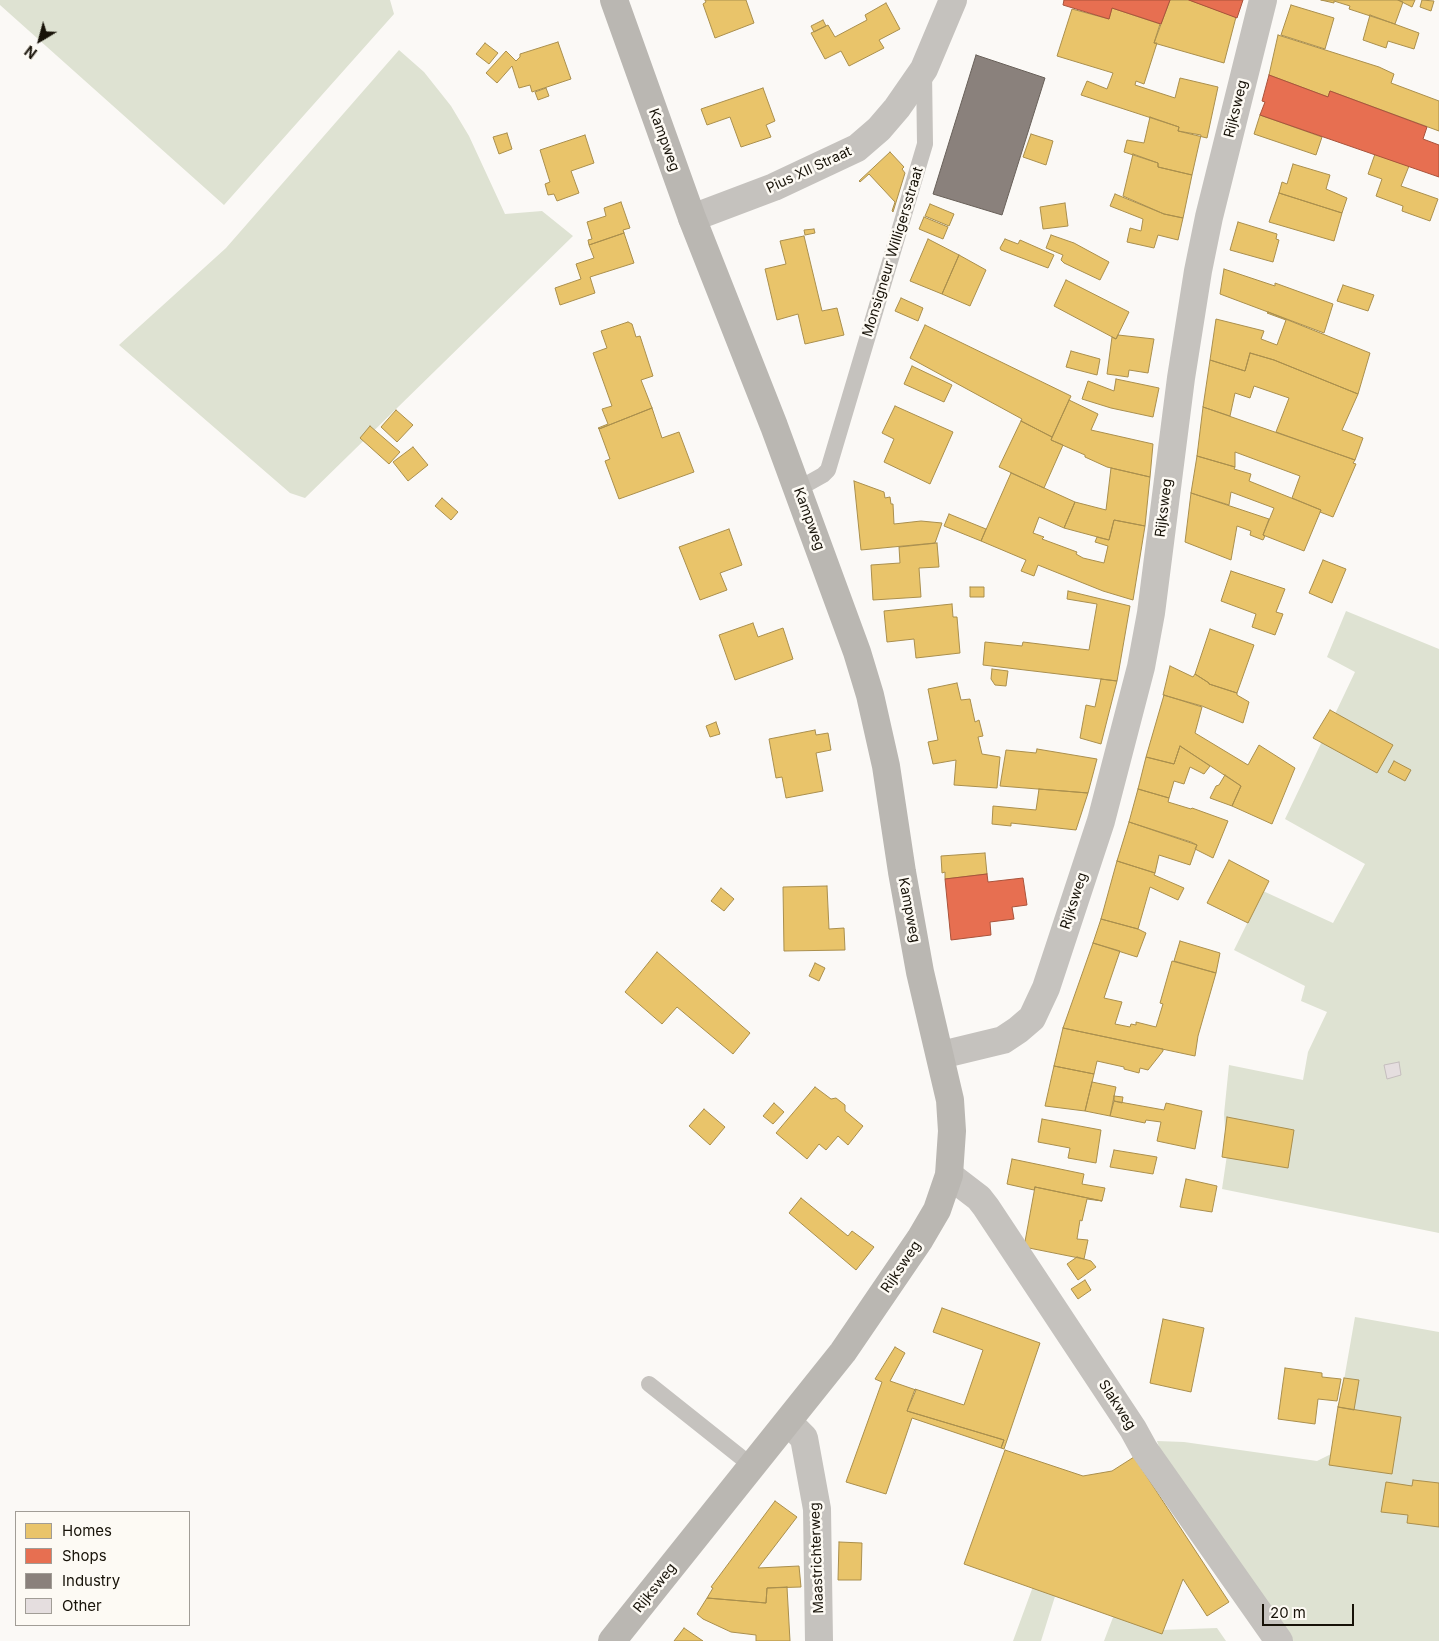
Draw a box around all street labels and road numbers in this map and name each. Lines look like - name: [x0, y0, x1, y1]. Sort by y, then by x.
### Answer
- street label: Rijksweg: [1221, 78, 1251, 140]
- street label: Kampweg: [645, 106, 683, 174]
- street label: Pius XII Straat: [764, 143, 854, 197]
- street label: Monsigneur Willigersstraat: [859, 165, 927, 339]
- street label: Rijksweg: [1152, 478, 1176, 538]
- street label: Kampweg: [790, 485, 828, 553]
- street label: Rijksweg: [1057, 870, 1091, 932]
- street label: Kampweg: [894, 876, 924, 944]
- street label: Rijksweg: [878, 1238, 924, 1296]
- street label: Slakweg: [1095, 1377, 1139, 1433]
- street label: Maastrichterweg: [807, 1502, 827, 1614]
- street label: Rijksweg: [630, 1560, 680, 1616]

